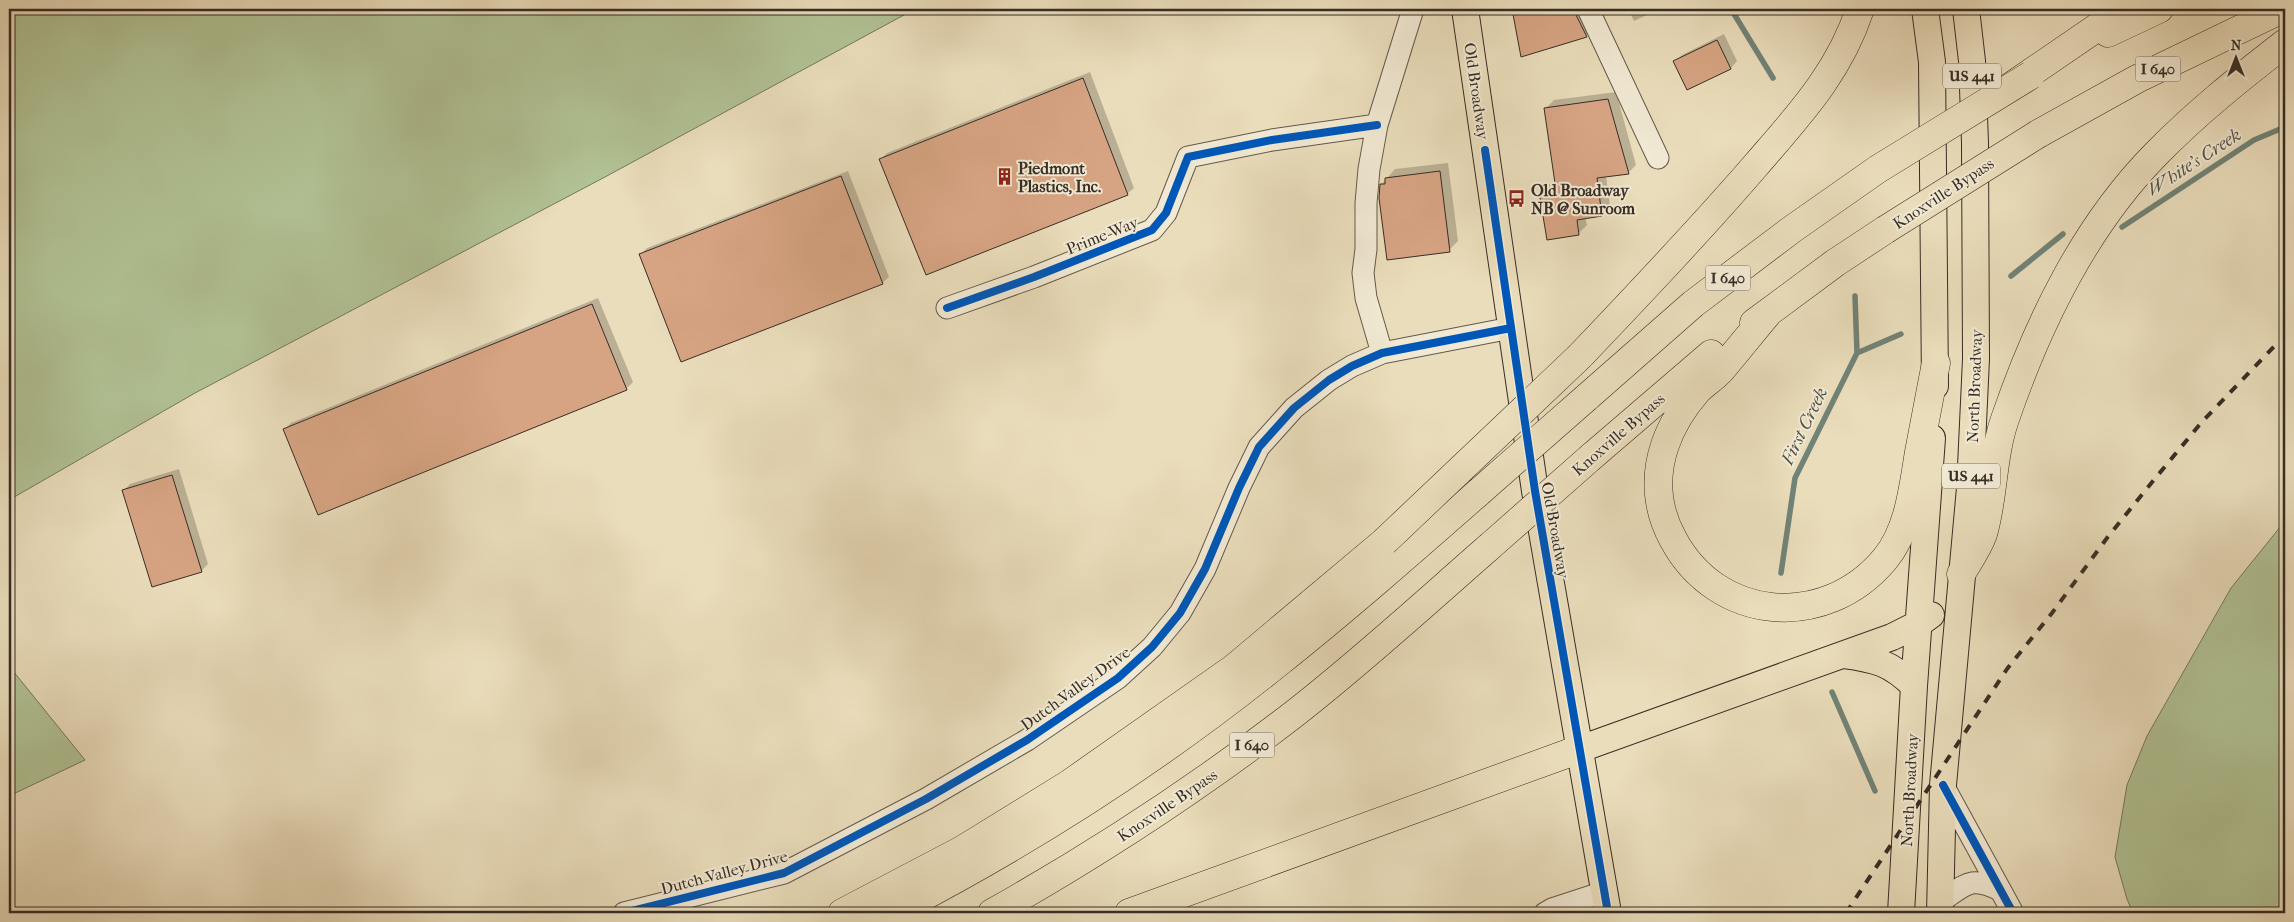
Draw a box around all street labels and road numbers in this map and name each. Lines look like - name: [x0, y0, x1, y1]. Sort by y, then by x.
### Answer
- street label: Old Broadway: [1460, 41, 1493, 141]
- road number: I 640: [2136, 56, 2180, 82]
- road number: US 441: [1943, 64, 2001, 88]
- street label: Knoxville Bypass: [1889, 154, 1997, 233]
- street label: Prime Way: [1063, 212, 1141, 259]
- road number: I 640: [1706, 266, 1750, 290]
- street label: North Broadway: [1963, 328, 1986, 443]
- street label: Knoxville Bypass: [1568, 389, 1669, 480]
- road number: US 441: [1942, 464, 2000, 488]
- street label: Old Broadway: [1538, 480, 1573, 580]
- street label: Dutch Valley Drive: [1017, 642, 1134, 734]
- road number: I 640: [1230, 732, 1274, 758]
- street label: North Broadway: [1897, 732, 1922, 847]
- street label: Knoxville Bypass: [1114, 765, 1221, 846]
- street label: Dutch Valley Drive: [659, 846, 790, 899]

